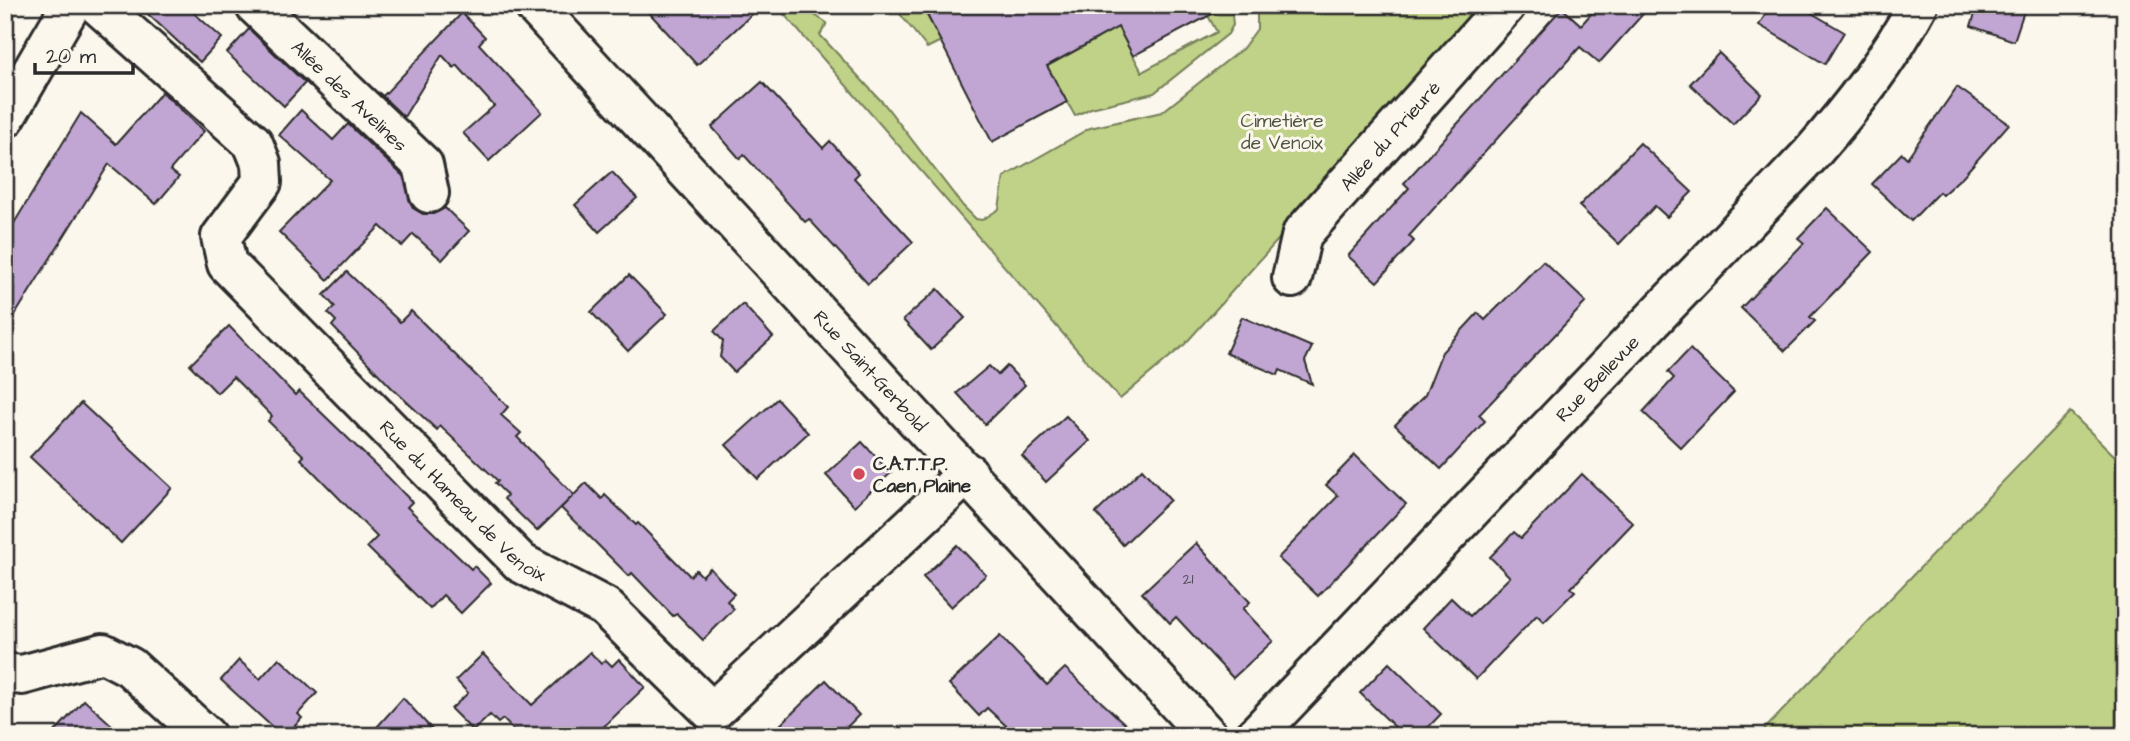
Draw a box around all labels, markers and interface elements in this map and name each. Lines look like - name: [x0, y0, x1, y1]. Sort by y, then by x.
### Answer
- scale bar: [35, 32, 133, 76]
- street label: Allée des Avelines: [285, 35, 413, 158]
- text: 20 m: [46, 42, 97, 71]
- street label: Allée du Prieuré: [1334, 75, 1447, 198]
- park label: Cimetière de Venoix: [1241, 108, 1324, 157]
- street label: Rue Saint-Gerbold: [807, 305, 933, 438]
- street label: Rue Bellevue: [1550, 330, 1646, 429]
- street label: Rue du Hameau de Venoix: [373, 415, 550, 589]
- place label: C.A.T.T.P. Caen Plaine: [873, 451, 972, 500]
- marker: C.A.T.T.P. Caen Plaine: [851, 466, 867, 482]
- house number: 21: [1182, 568, 1194, 590]

